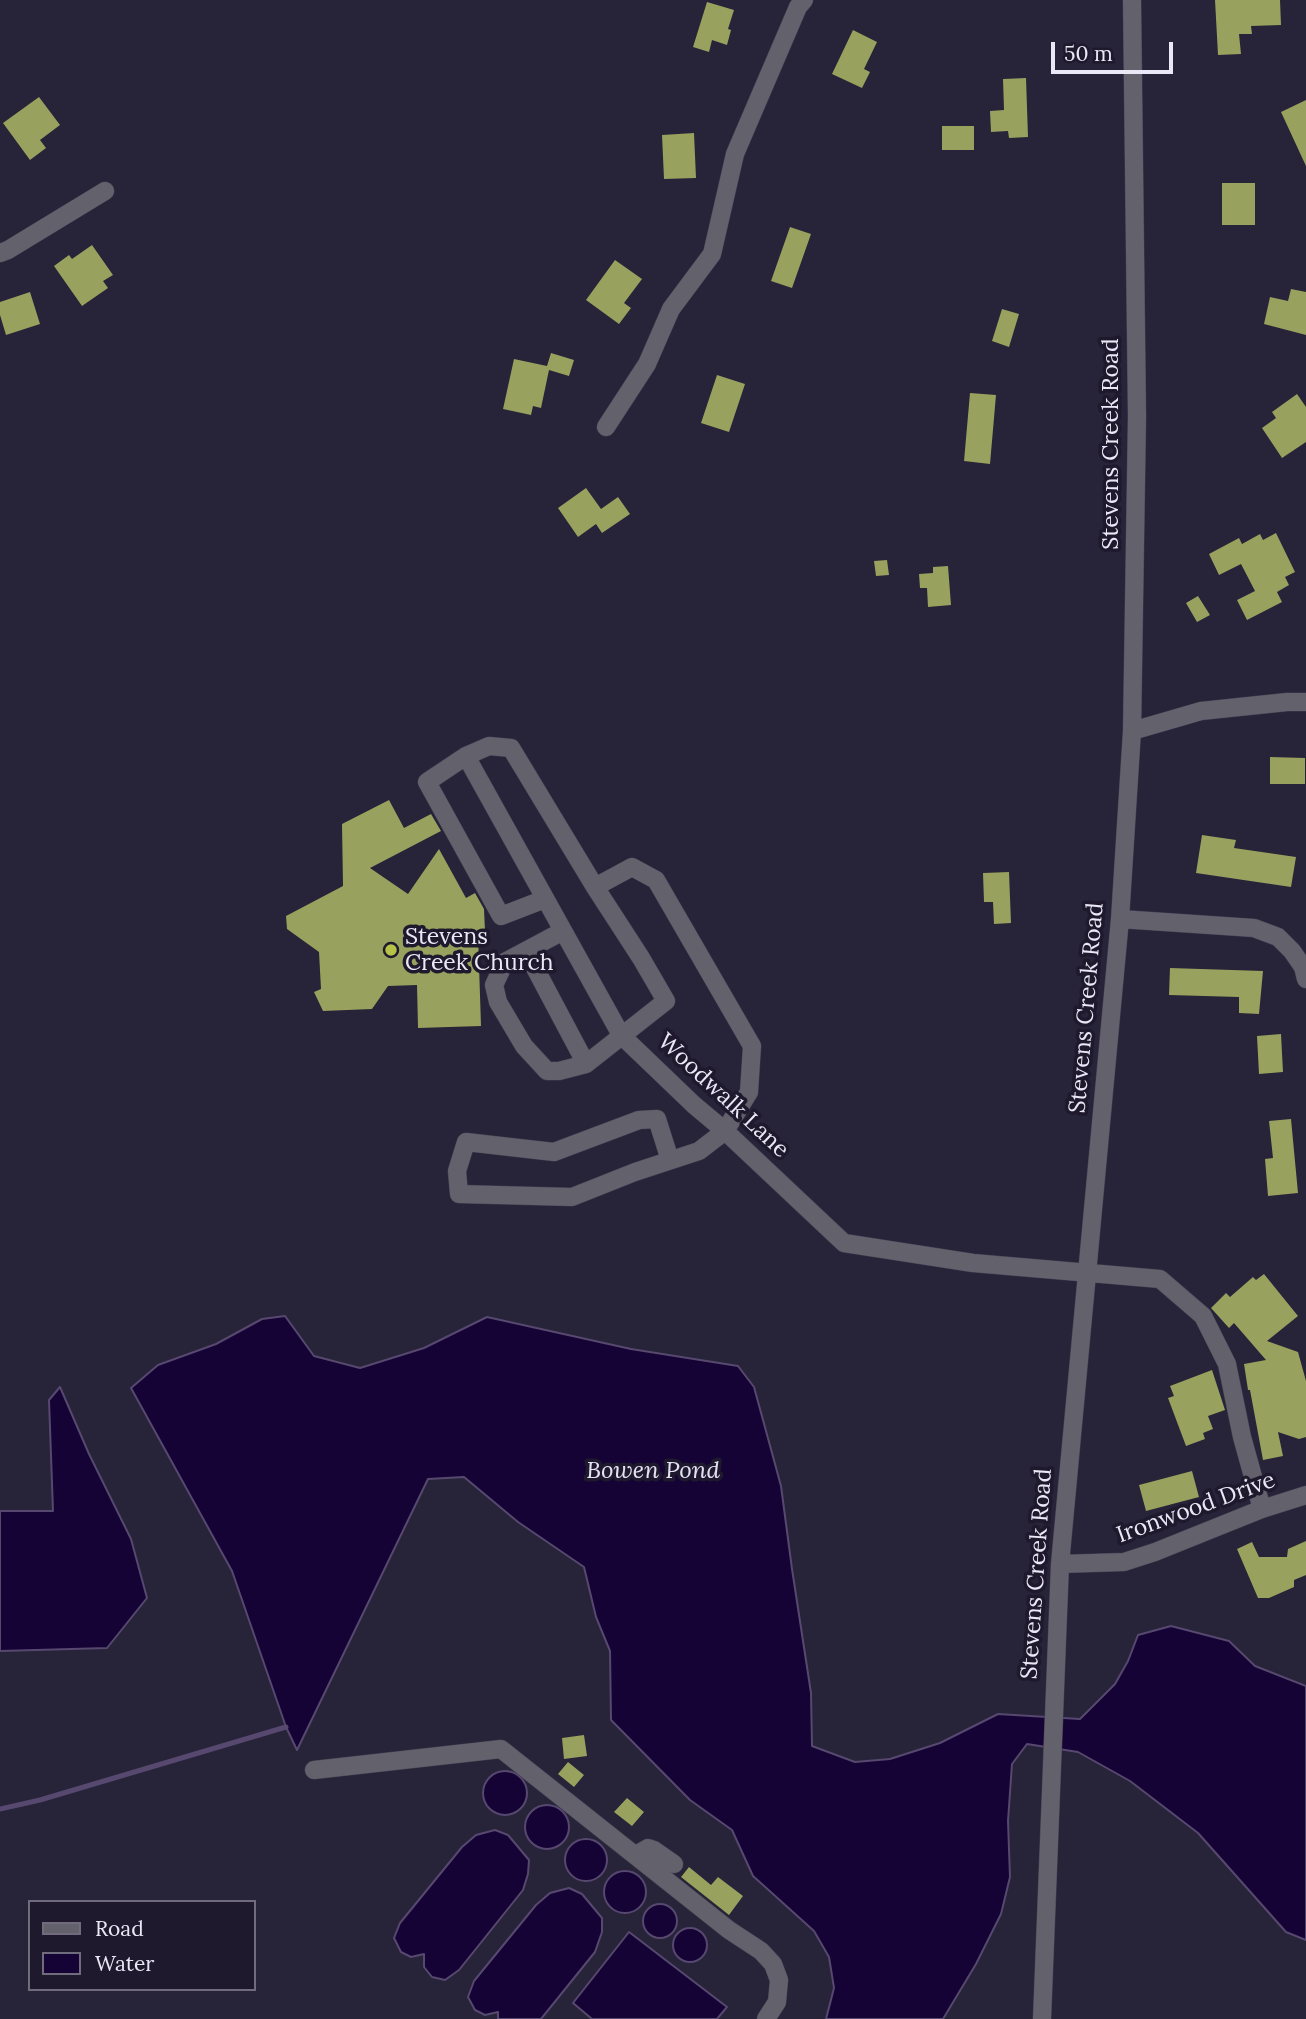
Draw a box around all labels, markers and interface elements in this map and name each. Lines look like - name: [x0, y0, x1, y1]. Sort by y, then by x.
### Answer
- scale bar: [1054, 28, 1176, 72]
- text: 50 m: [1064, 40, 1113, 67]
- street label: Stevens Creek Road: [1097, 338, 1125, 550]
- street label: Stevens Creek Road: [1064, 902, 1110, 1114]
- place label: Stevens Creek Church: [405, 923, 553, 977]
- marker: Stevens Creek Church: [383, 942, 399, 958]
- street label: Woodwalk Lane: [652, 1028, 794, 1164]
- water label: Bowen Pond: [586, 1457, 720, 1485]
- street label: Ironwood Drive: [1113, 1467, 1279, 1549]
- street label: Stevens Creek Road: [1016, 1468, 1058, 1680]
- legend: [28, 1900, 256, 1991]
- text: Road: [95, 1915, 144, 1942]
- text: Water: [95, 1950, 154, 1977]

